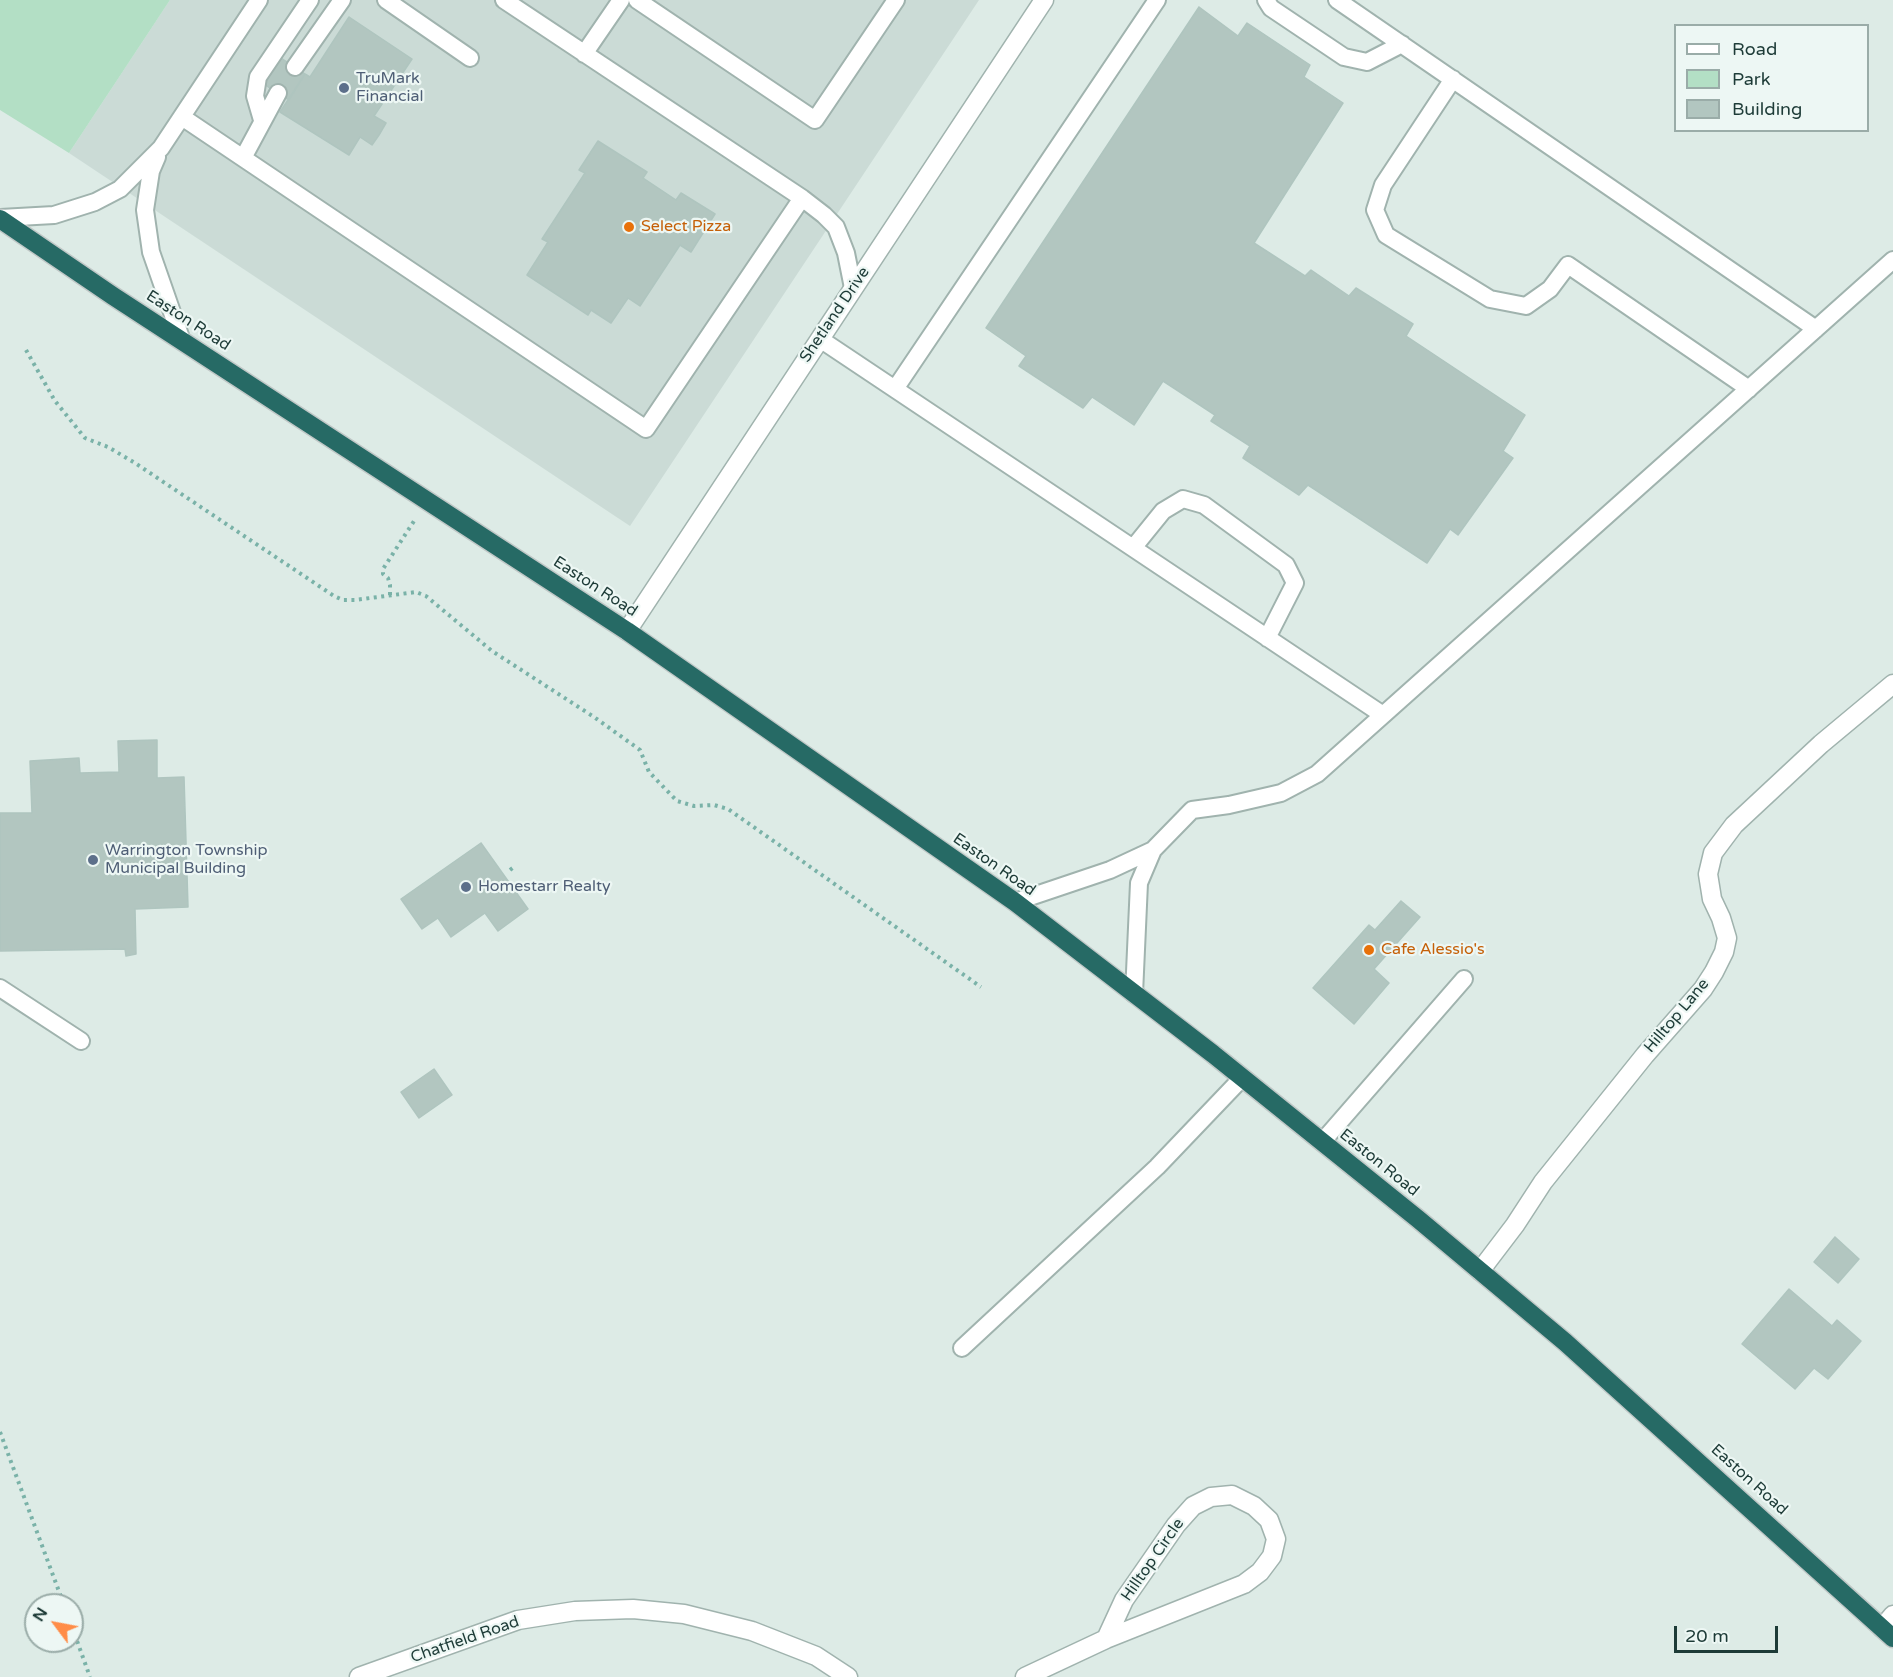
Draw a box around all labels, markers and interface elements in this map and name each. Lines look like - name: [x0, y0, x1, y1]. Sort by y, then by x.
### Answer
- legend: [1674, 24, 1869, 132]
- text: Road: [1732, 38, 1777, 60]
- text: Park: [1732, 68, 1770, 90]
- place label: TruMark Financial: [356, 69, 424, 107]
- marker: TruMark Financial: [337, 81, 351, 95]
- text: Building: [1732, 98, 1802, 120]
- place label: Select Pizza: [641, 217, 731, 237]
- marker: Select Pizza: [622, 220, 636, 234]
- street label: Shetland Drive: [796, 264, 874, 366]
- street label: Easton Road: [142, 287, 234, 355]
- street label: Easton Road: [549, 553, 641, 621]
- street label: Easton Road: [949, 829, 1039, 901]
- place label: Warrington Township Municipal Building: [105, 841, 267, 879]
- marker: Warrington Township Municipal Building: [86, 853, 100, 867]
- place label: Homestarr Realty: [478, 877, 611, 897]
- marker: Homestarr Realty: [459, 880, 473, 894]
- place label: Cafe Alessio's: [1381, 940, 1485, 960]
- marker: Cafe Alessio's: [1362, 943, 1376, 957]
- street label: Hilltop Lane: [1640, 975, 1714, 1057]
- street label: Easton Road: [1335, 1125, 1423, 1201]
- street label: Easton Road: [1707, 1441, 1791, 1519]
- street label: Hilltop Circle: [1117, 1515, 1189, 1605]
- north arrow: [24, 1593, 84, 1653]
- text: N: [29, 1604, 52, 1625]
- street label: Chatfield Road: [408, 1612, 522, 1668]
- scale bar: [1677, 1614, 1780, 1652]
- text: 20 m: [1685, 1625, 1729, 1647]

